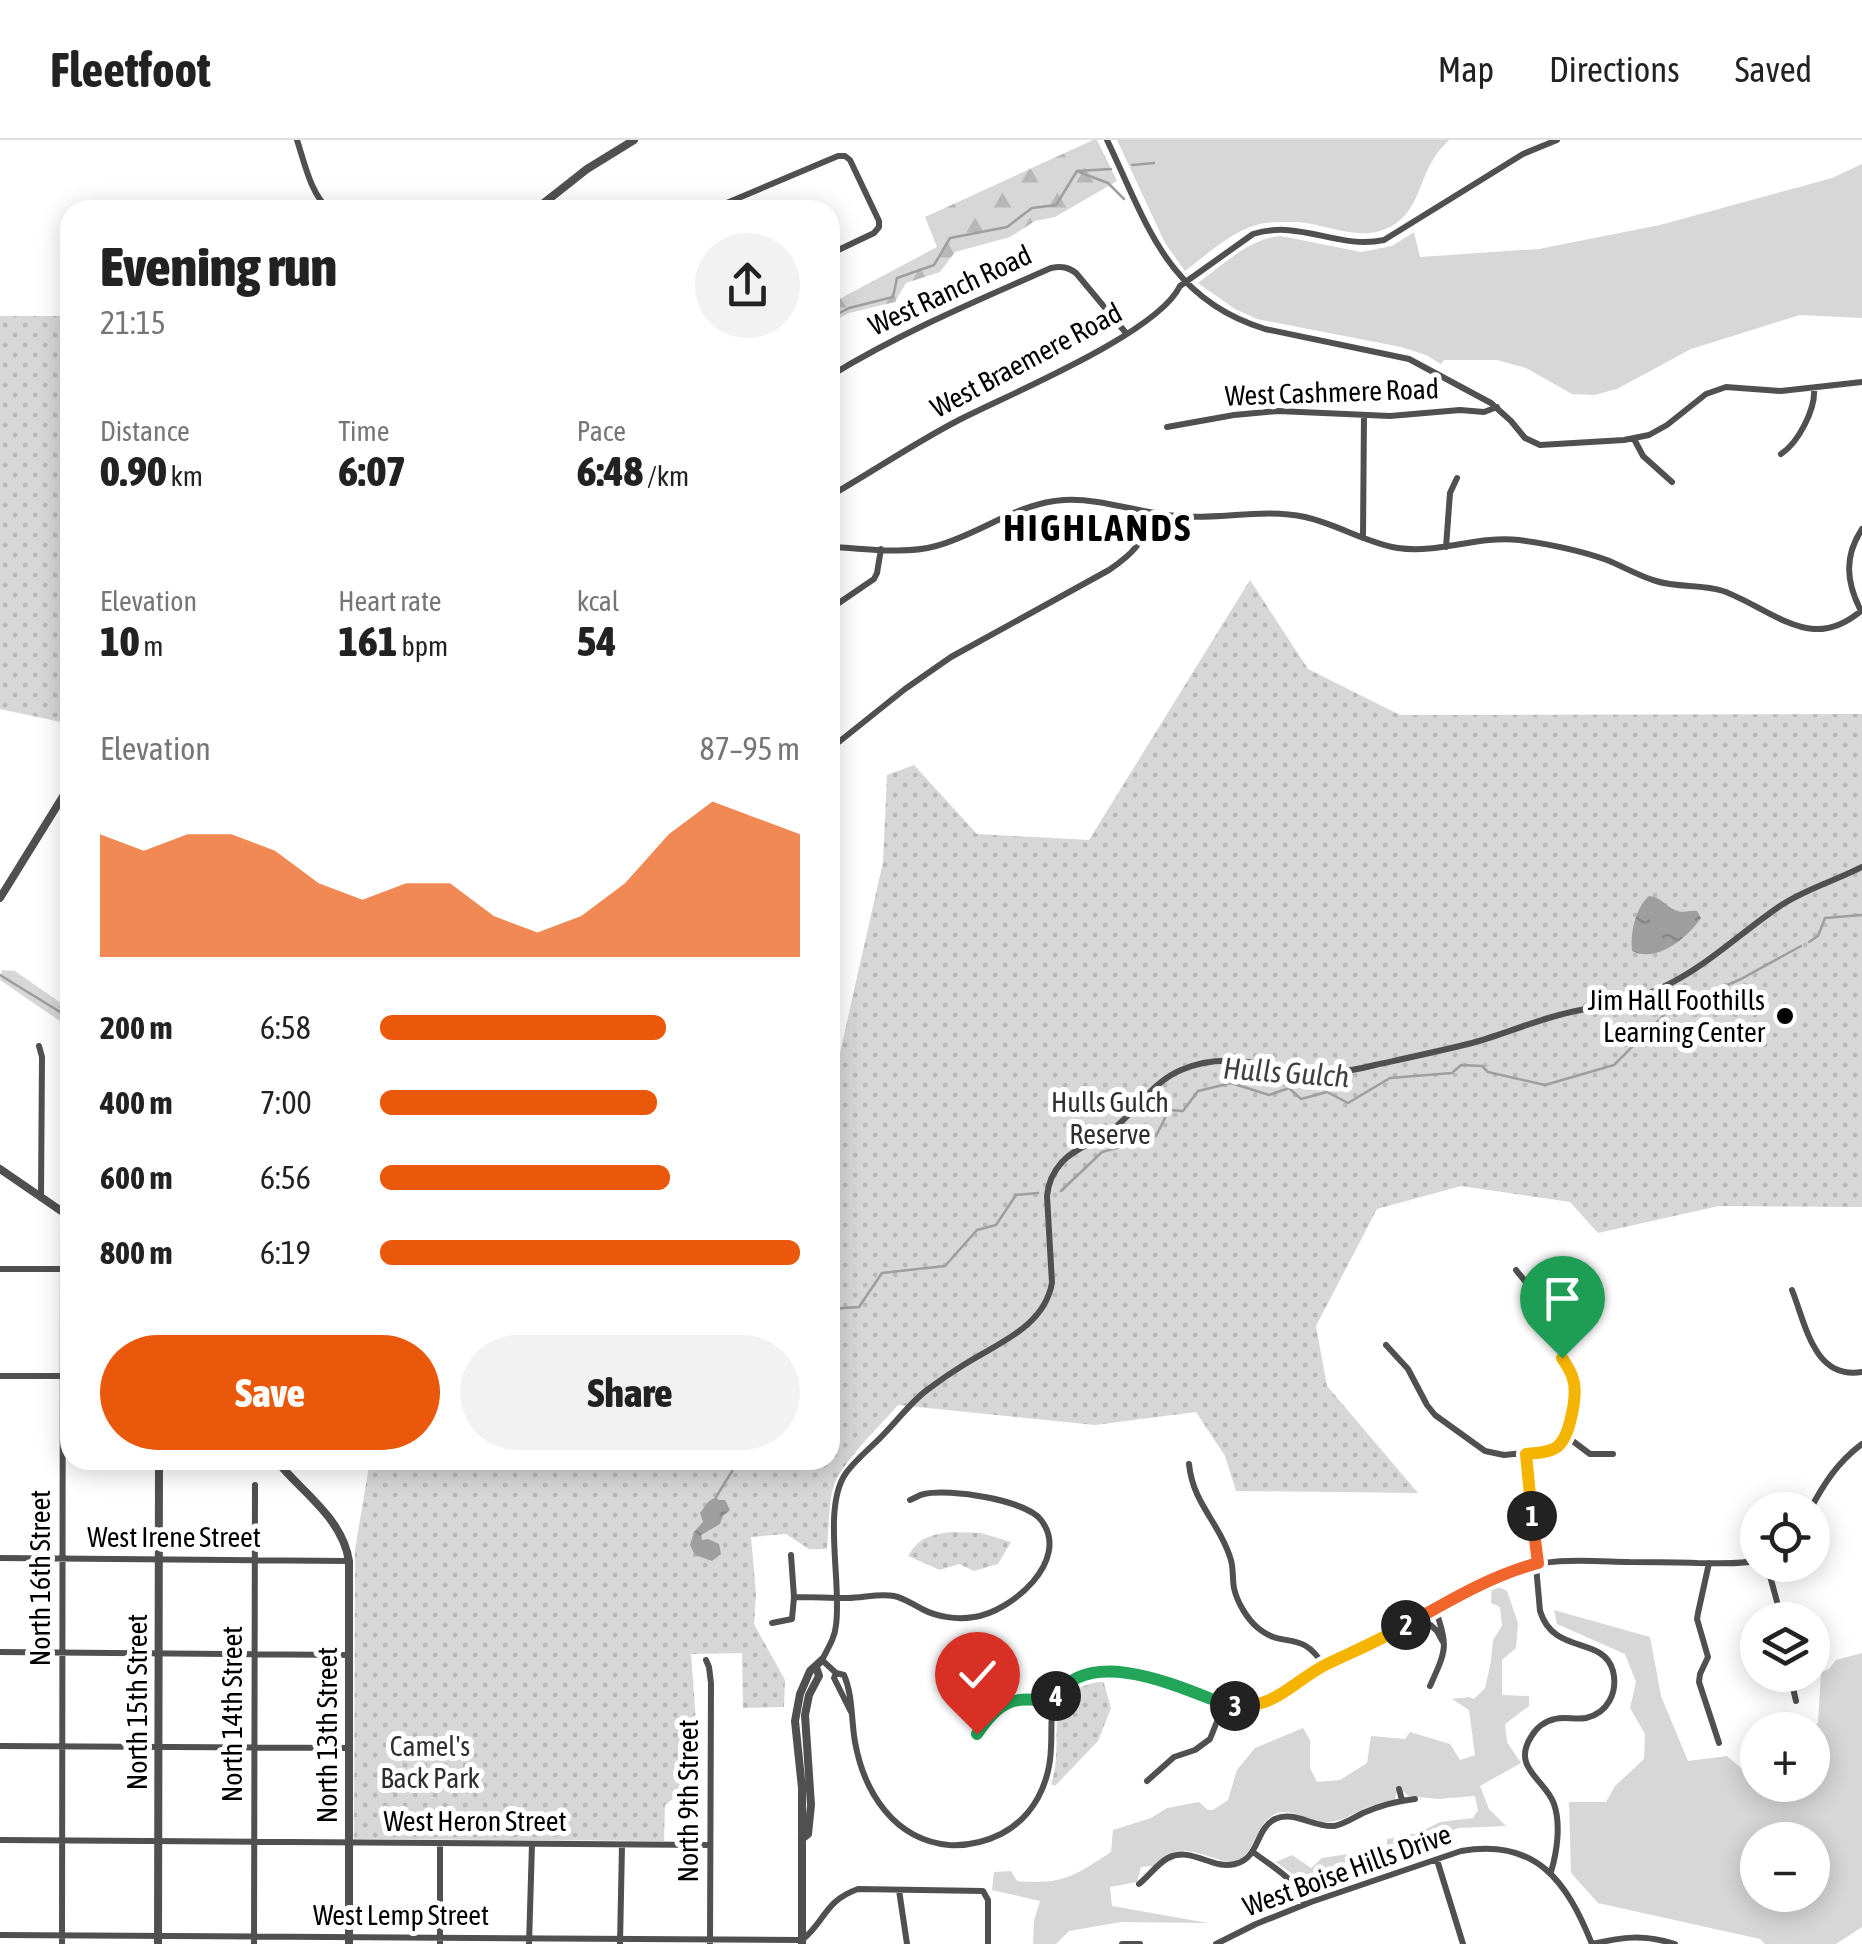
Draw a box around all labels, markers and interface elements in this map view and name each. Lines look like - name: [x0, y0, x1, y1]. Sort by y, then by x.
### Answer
- text: Fleetfoot: [50, 42, 211, 97]
- text: Map: [1438, 49, 1494, 89]
- text: Directions: [1549, 49, 1680, 89]
- text: Saved: [1735, 49, 1812, 89]
- button: share: [695, 233, 800, 338]
- text: Evening run: [100, 235, 337, 298]
- street label: West Ranch Road: [864, 238, 1036, 342]
- street label: West Braemere Road: [925, 296, 1127, 424]
- text: 21:15: [100, 304, 166, 341]
- street label: West Cashmere Road: [1224, 372, 1440, 412]
- text: Distance: [100, 415, 190, 447]
- text: Time: [338, 415, 389, 447]
- text: Pace: [577, 415, 626, 447]
- text: 0.90: [100, 447, 167, 495]
- text: 6:07: [338, 447, 406, 495]
- text: 6:48: [577, 447, 643, 495]
- text: km: [167, 460, 203, 492]
- text: /km: [643, 460, 689, 492]
- district label: HIGHLANDS: [1003, 506, 1193, 549]
- text: Elevation: [100, 585, 197, 617]
- text: Heart rate: [338, 585, 441, 617]
- text: kcal: [577, 585, 619, 617]
- text: 10: [100, 617, 139, 665]
- text: 161: [338, 617, 398, 665]
- text: 54: [577, 617, 616, 665]
- text: m: [139, 630, 163, 662]
- text: bpm: [398, 630, 448, 662]
- text: Elevation: [100, 730, 211, 767]
- text: 87–95 m: [700, 730, 800, 767]
- place label: Jim Hall Foothills Learning Center: [1588, 984, 1766, 1048]
- marker: Jim Hall Foothills Learning Center: [1774, 1005, 1796, 1027]
- text: 200 m: [100, 1009, 173, 1046]
- text: 6:58: [260, 1009, 311, 1046]
- water label: Hulls Gulch: [1222, 1051, 1350, 1093]
- text: 400 m: [100, 1084, 173, 1121]
- text: 7:00: [260, 1084, 311, 1121]
- park label: Hulls Gulch Reserve: [1051, 1086, 1169, 1150]
- text: 600 m: [100, 1159, 173, 1196]
- text: 6:56: [260, 1159, 311, 1196]
- text: 800 m: [100, 1234, 173, 1271]
- text: 6:19: [260, 1234, 311, 1271]
- pin: [1520, 1256, 1605, 1359]
- icon: arrive: [1535, 1271, 1590, 1326]
- button: Save: [100, 1335, 440, 1450]
- button: Share: [460, 1335, 800, 1450]
- street label: North 16th Street: [24, 1490, 56, 1666]
- pin: 1: [1507, 1491, 1557, 1541]
- map controls: [1740, 1492, 1830, 1912]
- button: locate: [1740, 1492, 1830, 1582]
- text: 1: [1525, 1500, 1539, 1532]
- street label: West Irene Street: [87, 1521, 261, 1553]
- pin: 2: [1381, 1600, 1431, 1650]
- button: layers: [1740, 1602, 1830, 1692]
- text: 2: [1399, 1609, 1413, 1641]
- street label: North 15th Street: [121, 1614, 153, 1790]
- street label: North 14th Street: [216, 1626, 248, 1802]
- pin: [935, 1632, 1020, 1735]
- street label: North 13th Street: [311, 1647, 343, 1823]
- icon: check: [950, 1647, 1005, 1702]
- pin: 4: [1031, 1671, 1081, 1721]
- text: 4: [1049, 1680, 1063, 1712]
- pin: 3: [1210, 1681, 1260, 1731]
- text: 3: [1228, 1690, 1242, 1722]
- button: +: [1740, 1712, 1830, 1802]
- street label: North 9th Street: [672, 1719, 704, 1883]
- park label: Camel's Back Park: [380, 1730, 480, 1794]
- street label: West Heron Street: [383, 1805, 567, 1837]
- street label: West Boise Hills Drive: [1239, 1818, 1455, 1922]
- button: −: [1740, 1822, 1830, 1912]
- street label: West Lemp Street: [313, 1899, 489, 1931]

